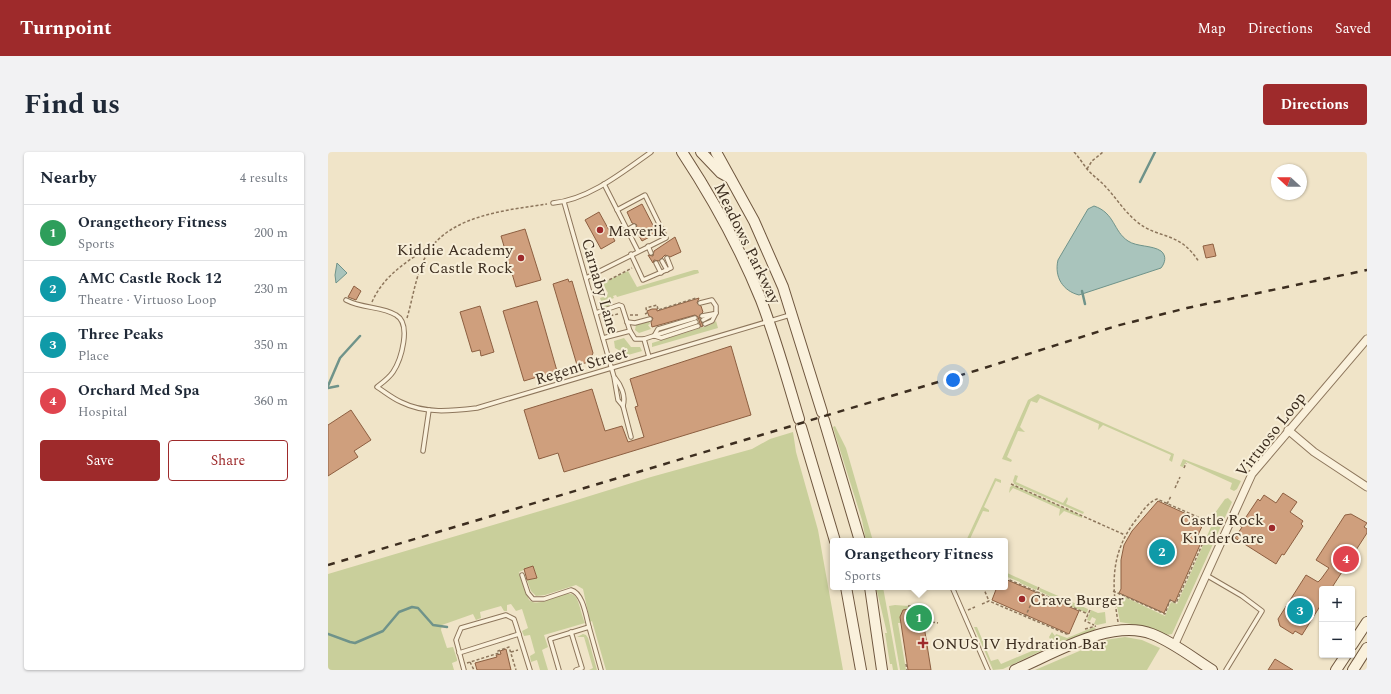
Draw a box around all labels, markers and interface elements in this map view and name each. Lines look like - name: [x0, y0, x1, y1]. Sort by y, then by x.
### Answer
- text: Turnpoint: [20, 14, 112, 43]
- text: Map: [1198, 18, 1226, 39]
- text: Directions: [1248, 18, 1313, 39]
- text: Saved: [1335, 18, 1371, 39]
- text: Find us: [24, 83, 120, 126]
- button: Directions: [1263, 84, 1367, 125]
- north arrow: [1271, 164, 1307, 200]
- text: Nearby: [40, 165, 96, 191]
- text: 4 results: [240, 168, 288, 188]
- street label: Meadows Parkway: [707, 179, 787, 309]
- text: Orangetheory Fitness: [78, 211, 227, 234]
- place label: Maverik: [608, 219, 667, 243]
- text: 1: [49, 223, 57, 243]
- text: 200 m: [254, 223, 288, 243]
- marker: Maverik: [595, 225, 605, 235]
- text: Sports: [78, 234, 115, 254]
- street label: Carnaby Lane: [575, 236, 625, 337]
- place label: Kiddie Academy of Castle Rock: [397, 238, 514, 280]
- marker: Kiddie Academy of Castle Rock: [516, 253, 526, 263]
- text: AMC Castle Rock 12: [78, 267, 222, 290]
- text: 2: [49, 279, 57, 299]
- text: 230 m: [254, 279, 288, 299]
- text: Theatre · Virtuoso Loop: [78, 290, 216, 310]
- text: Three Peaks: [78, 323, 164, 346]
- text: 3: [49, 335, 57, 355]
- text: 350 m: [254, 335, 288, 355]
- street label: Regent Street: [532, 340, 631, 391]
- text: Place: [78, 346, 109, 366]
- your location: [943, 370, 963, 390]
- text: Orchard Med Spa: [78, 379, 199, 402]
- street label: Virtuoso Loop: [1230, 387, 1312, 482]
- text: 4: [49, 391, 57, 411]
- text: 360 m: [254, 391, 288, 411]
- text: Hospital: [78, 402, 127, 422]
- button: Save: [40, 440, 160, 481]
- button: Share: [168, 440, 288, 481]
- place label: Castle Rock KinderCare: [1180, 508, 1264, 550]
- marker: Castle Rock KinderCare: [1267, 523, 1277, 533]
- pin: 2: [1149, 537, 1175, 567]
- popup: [830, 538, 1008, 590]
- text: Orangetheory Fitness: [845, 543, 993, 566]
- pin: 4: [1333, 544, 1359, 574]
- text: Sports: [845, 566, 881, 586]
- map controls: [1319, 586, 1355, 658]
- button: +: [1319, 586, 1355, 622]
- place label: Crave Burger: [1030, 588, 1124, 612]
- marker: Crave Burger: [1017, 594, 1027, 604]
- pin: 3: [1287, 596, 1313, 626]
- pin: 1: [906, 603, 932, 633]
- button: −: [1319, 622, 1355, 658]
- place label: ONUS IV Hydration Bar: [932, 632, 1106, 656]
- marker: ONUS IV Hydration Bar: [917, 637, 929, 649]

